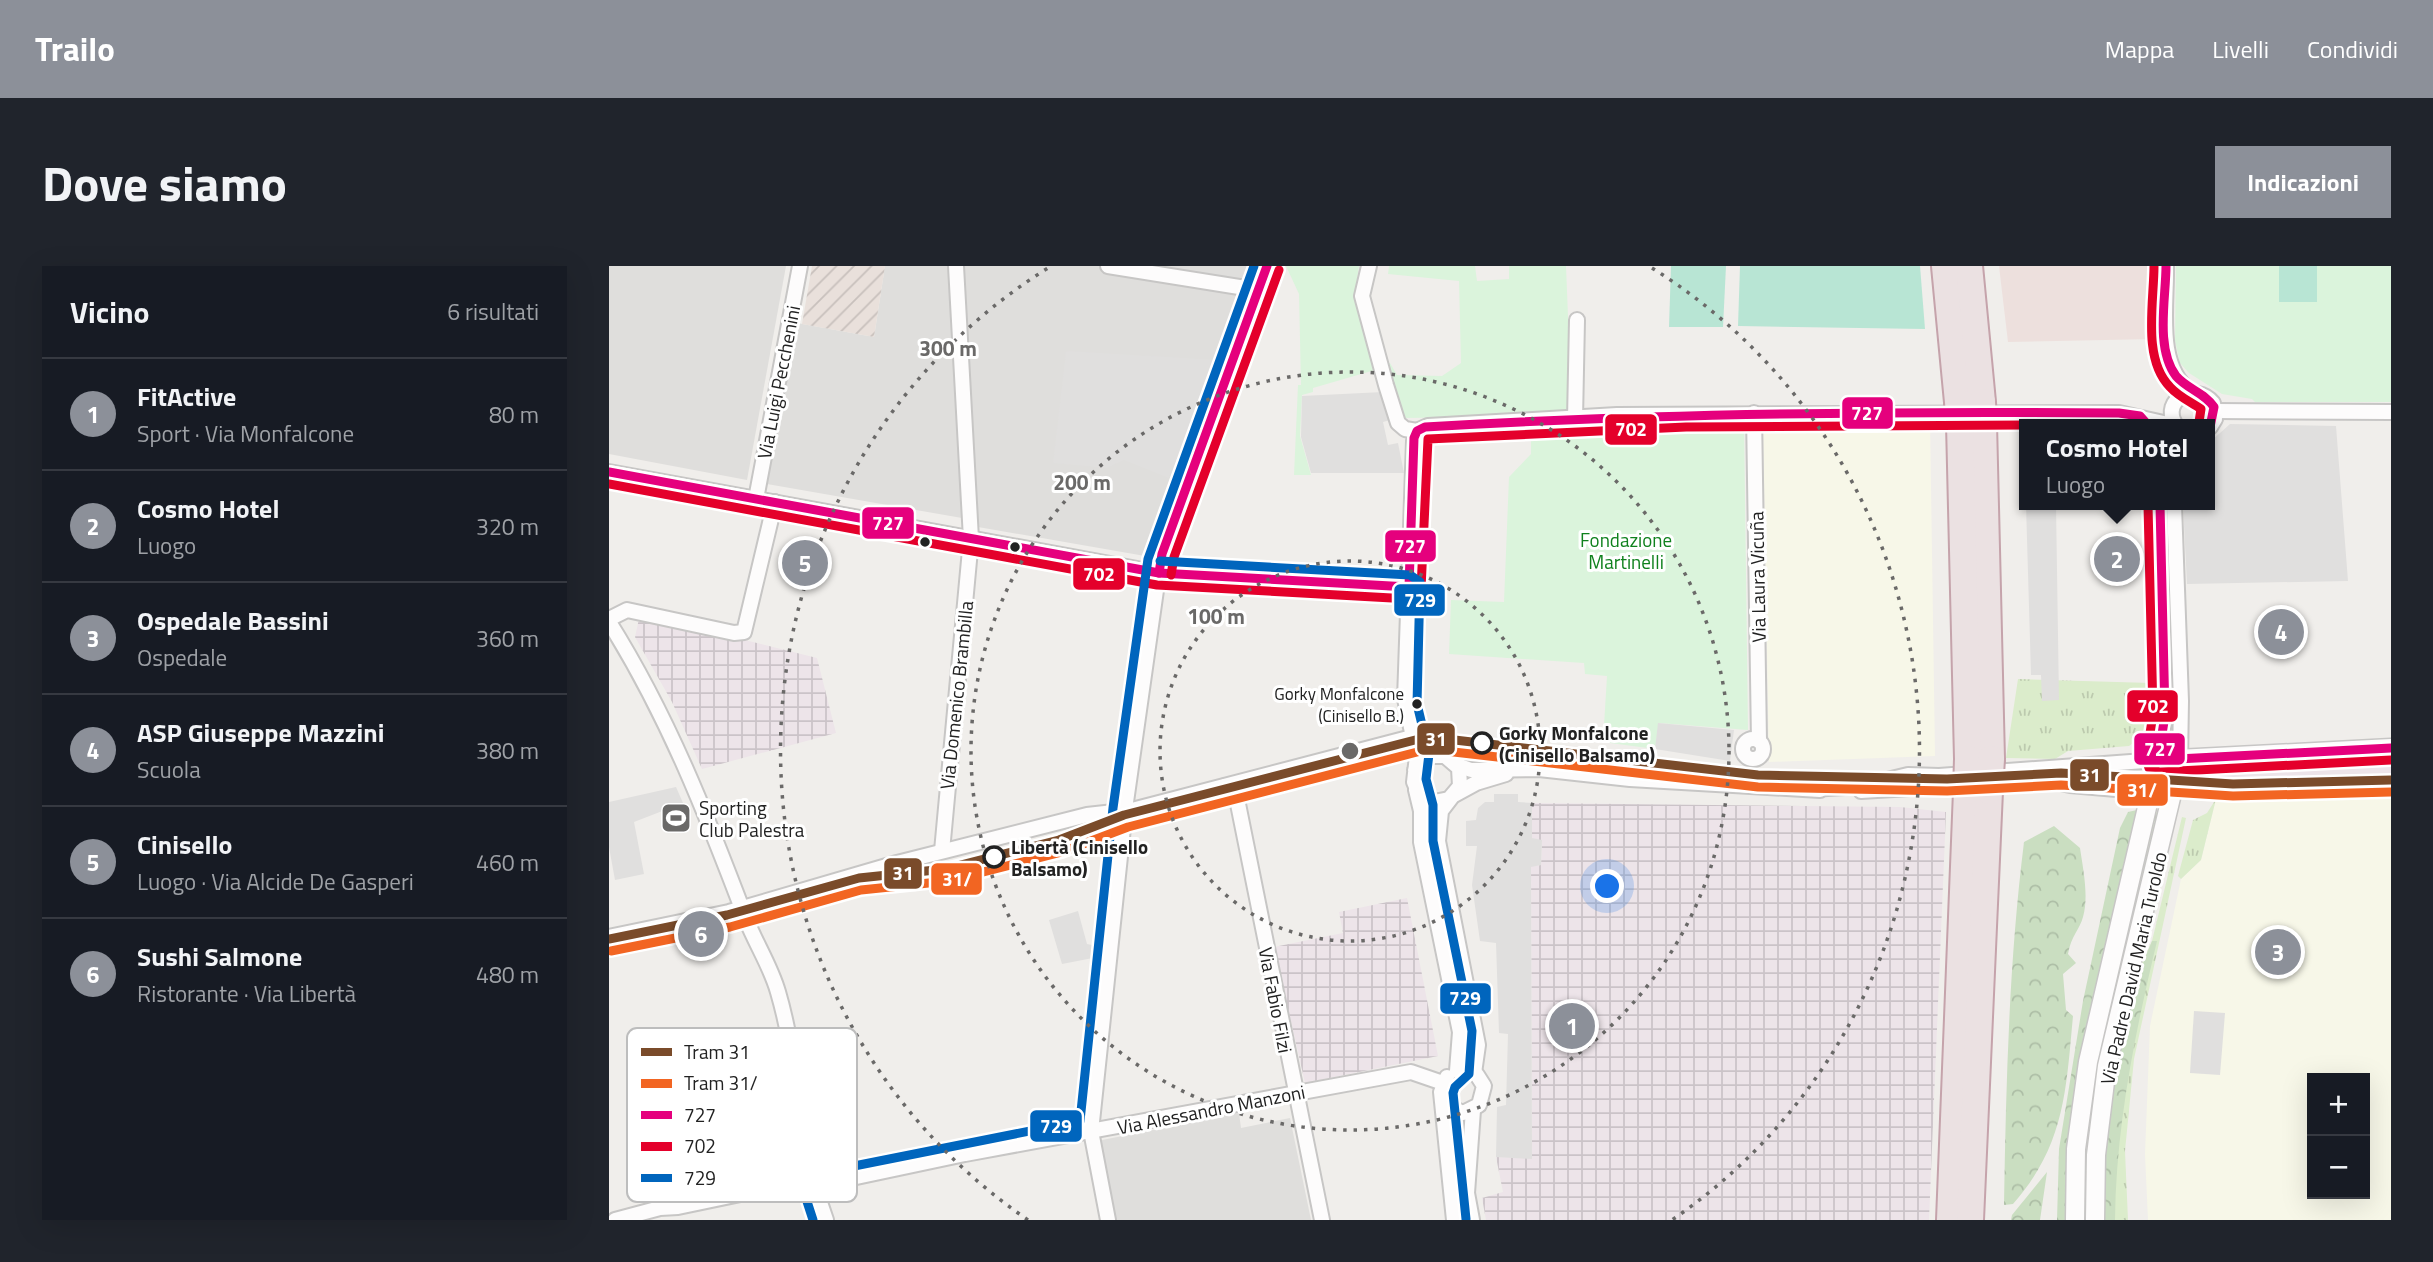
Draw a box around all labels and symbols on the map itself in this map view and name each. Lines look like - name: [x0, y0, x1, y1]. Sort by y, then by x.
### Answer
- street label: Via Luigi Pecchenini: [749, 303, 807, 461]
- text: 300 m: [919, 332, 977, 364]
- line badge: 727: [1841, 396, 1894, 430]
- text: 727: [1851, 398, 1883, 427]
- line badge: 702: [1604, 413, 1658, 446]
- text: 702: [1615, 414, 1647, 443]
- text: 200 m: [1053, 466, 1111, 498]
- line badge: 727: [861, 506, 915, 540]
- text: 727: [872, 508, 904, 537]
- street label: Via Laura Vicuña: [1741, 511, 1773, 643]
- park label: Fondazione Martinelli: [1580, 525, 1672, 576]
- line badge: 727: [1384, 529, 1437, 563]
- text: 727: [1394, 531, 1426, 560]
- pin: 2: [2094, 533, 2140, 585]
- unlabelled marker: [918, 535, 932, 549]
- pin: 5: [782, 537, 828, 589]
- unlabelled marker: [1008, 540, 1022, 554]
- line badge: 702: [1072, 557, 1126, 591]
- text: 702: [1083, 559, 1115, 588]
- line badge: 729: [1393, 583, 1446, 617]
- text: 729: [1404, 585, 1436, 614]
- street label: Via Domenico Brambilla: [932, 599, 980, 791]
- text: 100 m: [1187, 600, 1245, 632]
- pin: 4: [2258, 606, 2304, 658]
- place label: Gorky Monfalcone (Cinisello B.): [1274, 681, 1404, 729]
- line badge: 702: [2126, 689, 2179, 723]
- text: 702: [2137, 691, 2169, 720]
- marker: Gorky Monfalcone (Cinisello B.): [1410, 697, 1424, 711]
- place label: Gorky Monfalcone (Cinisello Balsamo): [1499, 718, 1655, 769]
- line badge: 31: [1416, 722, 1456, 756]
- text: 31: [1425, 724, 1447, 753]
- marker: Gorky Monfalcone (Cinisello Balsamo): [1471, 732, 1493, 754]
- line badge: 727: [2133, 732, 2186, 766]
- text: 727: [2144, 734, 2176, 763]
- centre of rings: [1338, 739, 1362, 763]
- line badge: 31: [2069, 758, 2110, 792]
- text: 31: [2079, 760, 2101, 789]
- line badge: 31/: [2116, 773, 2169, 807]
- text: 31/: [2127, 775, 2157, 804]
- place label: Sporting Club Palestra: [699, 793, 805, 844]
- sports icon: Sporting Club Palestra: [659, 801, 693, 835]
- place label: Libertà (Cinisello Balsamo): [1011, 832, 1148, 883]
- marker: Libertà (Cinisello Balsamo): [983, 846, 1005, 868]
- street label: Via Padre David Maria Turoldo: [2092, 849, 2174, 1087]
- line badge: 31: [883, 857, 923, 890]
- text: 31: [892, 858, 914, 887]
- line badge: 31/: [930, 862, 983, 896]
- text: 31/: [942, 864, 972, 893]
- your location: [1590, 869, 1624, 903]
- pin: 6: [678, 908, 724, 960]
- pin: 3: [2255, 926, 2301, 978]
- street label: Via Fabio Filzi: [1252, 944, 1300, 1056]
- line badge: 729: [1439, 982, 1492, 1015]
- text: 729: [1449, 983, 1481, 1012]
- pin: 1: [1549, 1000, 1595, 1052]
- legend: [627, 1028, 857, 1202]
- text: Tram 31: [684, 1037, 750, 1066]
- text: Tram 31/: [684, 1068, 758, 1097]
- street label: Via Alessandro Manzoni: [1115, 1077, 1307, 1141]
- text: 727: [684, 1100, 716, 1129]
- line badge: 729: [1029, 1109, 1083, 1143]
- text: 729: [1040, 1111, 1072, 1140]
- text: 702: [684, 1131, 716, 1160]
- text: 729: [684, 1163, 716, 1192]

